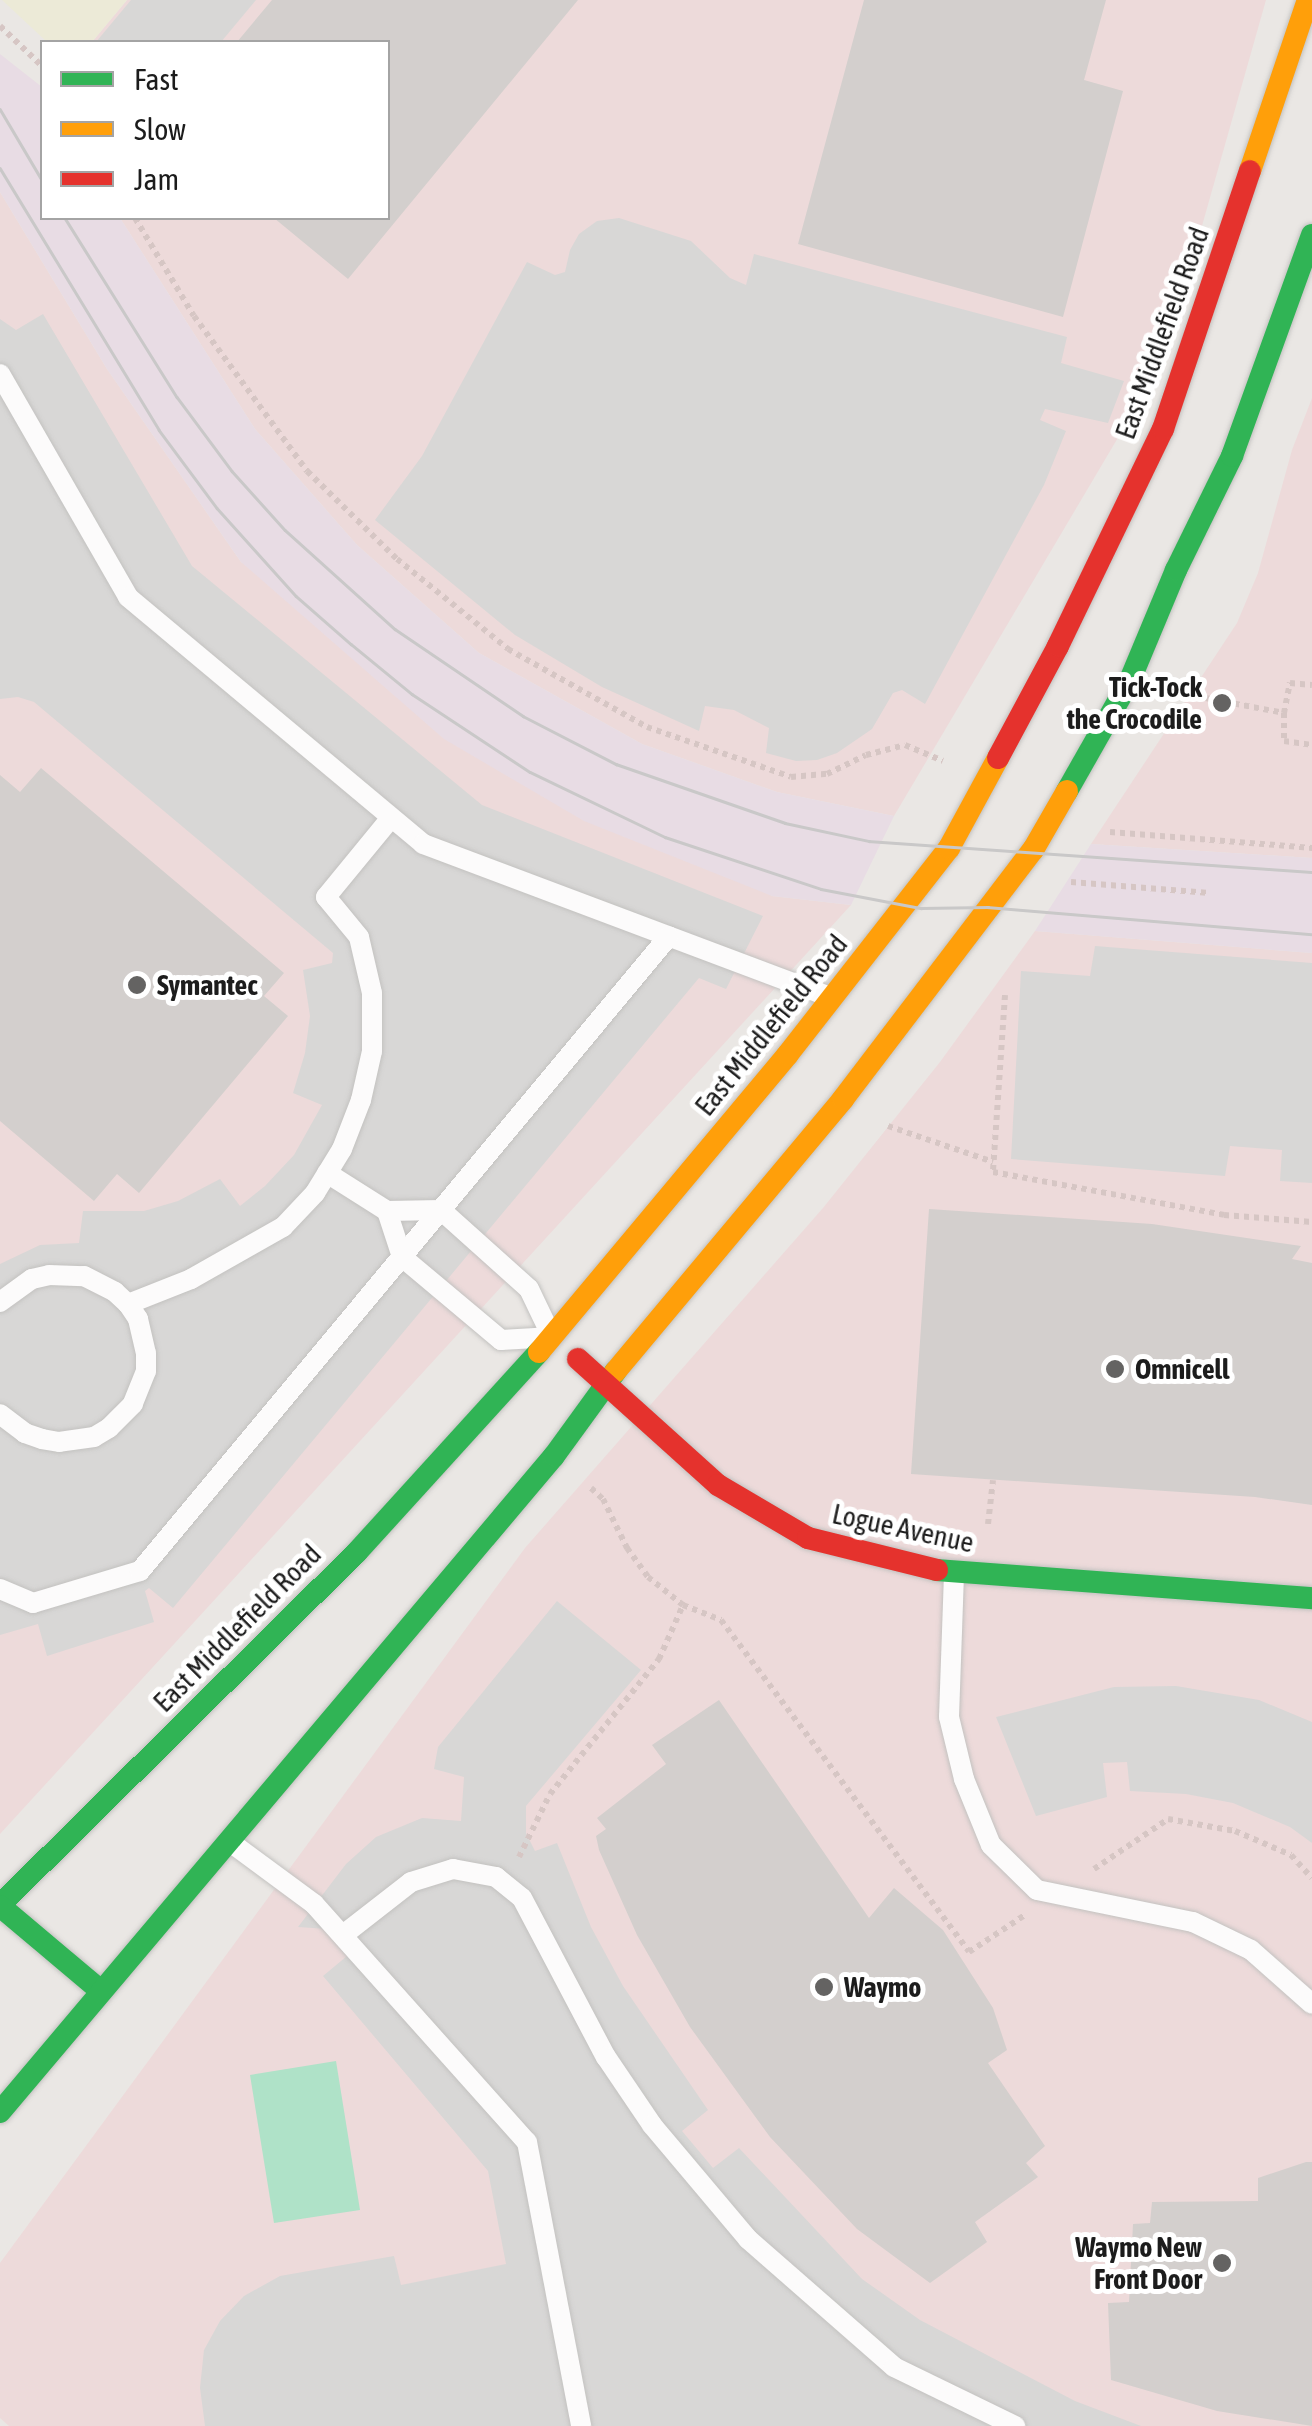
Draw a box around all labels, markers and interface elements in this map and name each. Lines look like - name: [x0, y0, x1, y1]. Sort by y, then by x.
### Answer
- legend: [40, 40, 390, 220]
- text: Fast: [134, 62, 179, 96]
- text: Slow: [134, 112, 186, 146]
- text: Jam: [134, 162, 179, 196]
- street label: East Middlefield Road: [1108, 223, 1216, 443]
- place label: Tick-Tock the Crocodile: [1067, 670, 1202, 736]
- marker: Tick-Tock the Crocodile: [1211, 692, 1233, 714]
- street label: East Middlefield Road: [688, 928, 854, 1122]
- place label: Symantec: [157, 968, 257, 1002]
- marker: Symantec: [126, 974, 148, 996]
- place label: Omnicell: [1135, 1352, 1229, 1386]
- marker: Omnicell: [1104, 1358, 1126, 1380]
- street label: Logue Avenue: [829, 1497, 977, 1559]
- street label: East Middlefield Road: [146, 1537, 328, 1719]
- place label: Waymo: [844, 1970, 921, 2004]
- marker: Waymo: [813, 1976, 835, 1998]
- place label: Waymo New Front Door: [1075, 2230, 1202, 2296]
- marker: Waymo New Front Door: [1211, 2252, 1233, 2274]

